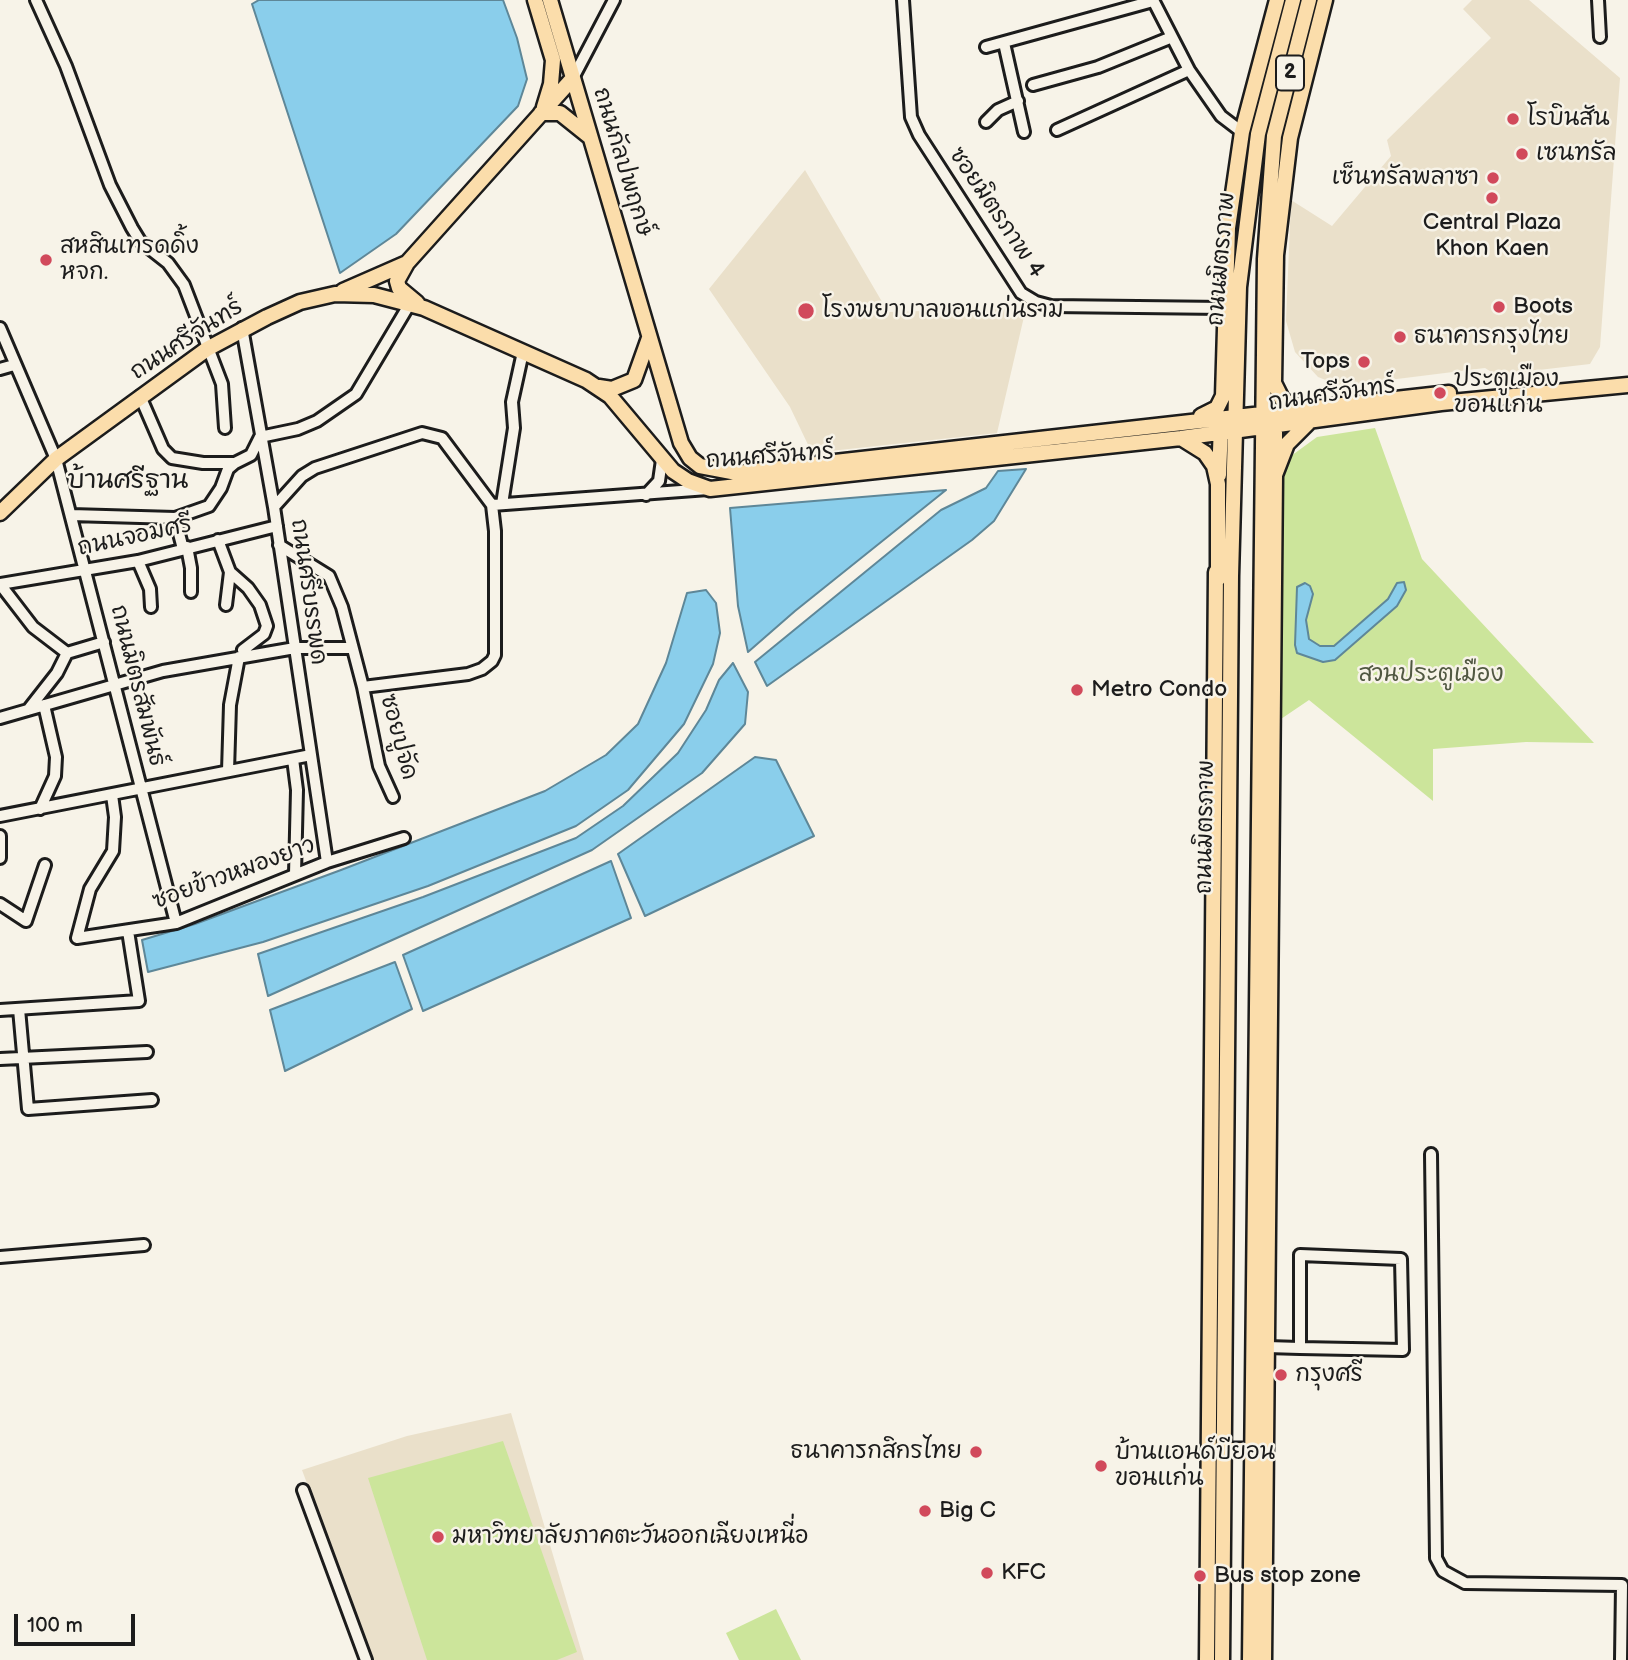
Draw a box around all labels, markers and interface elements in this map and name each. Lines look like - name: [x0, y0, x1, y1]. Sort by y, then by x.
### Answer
- road number: 2: [1276, 56, 1304, 90]
- street label: ถนนกัลปพฤกษ์: [586, 84, 658, 240]
- place label: โรบินสัน: [1527, 105, 1610, 133]
- marker: โรบินสัน: [1505, 111, 1521, 127]
- place label: เซนทรัล: [1536, 140, 1616, 168]
- street label: ซอยมิตรภาพ 4: [942, 143, 1050, 283]
- marker: เซนทรัล: [1514, 146, 1530, 162]
- place label: เซ็นทรัลพลาซา: [1332, 164, 1479, 192]
- marker: เซ็นทรัลพลาซา: [1485, 170, 1501, 186]
- marker: Central Plaza Khon Kaen: [1484, 190, 1500, 206]
- street label: ถนนมิตรภาพ: [1202, 191, 1242, 327]
- place label: Central Plaza Khon Kaen: [1423, 209, 1561, 263]
- place label: สหสินเทรดดิ้ง หจก.: [60, 233, 199, 287]
- marker: สหสินเทรดดิ้ง หจก.: [38, 252, 54, 268]
- street label: ถนนศรีจันทร์: [126, 293, 248, 387]
- place label: Boots: [1513, 293, 1573, 321]
- place label: โรงพยาบาลขอนแก่นราม: [822, 297, 1064, 325]
- marker: Boots: [1491, 299, 1507, 315]
- marker: โรงพยาบาลขอนแก่นราม: [796, 301, 816, 321]
- place label: ธนาคารกรุงไทย: [1414, 323, 1569, 351]
- marker: ธนาคารกรุงไทย: [1392, 329, 1408, 345]
- place label: Tops: [1301, 348, 1350, 376]
- marker: Tops: [1356, 354, 1372, 370]
- place label: ประตูเมือง ขอนแก่น: [1454, 366, 1559, 420]
- street label: ถนนศรีจันทร์: [1266, 372, 1398, 418]
- marker: ประตูเมือง ขอนแก่น: [1432, 385, 1448, 401]
- street label: ถนนศรีจันทร์: [705, 439, 835, 475]
- district label: บ้านศรีฐาน: [68, 465, 188, 497]
- street label: ถนนจอมศรี: [75, 511, 195, 563]
- street label: ถนนศรีบรรพด: [284, 517, 332, 667]
- street label: ถนนมิตรสัมพันธ์: [104, 602, 170, 770]
- park label: สวนประตูเมือง: [1358, 661, 1504, 689]
- place label: Metro Condo: [1091, 676, 1227, 704]
- marker: Metro Condo: [1069, 682, 1085, 698]
- street label: ซอยปูจัด: [373, 691, 423, 783]
- street label: ถนนมิตรภาพ: [1191, 760, 1221, 894]
- street label: ซอยข้าวหมองยาว: [149, 832, 319, 916]
- place label: กรุงศรี: [1295, 1361, 1363, 1389]
- marker: กรุงศรี: [1273, 1367, 1289, 1383]
- place label: ธนาคารกสิกรไทย: [791, 1438, 962, 1466]
- place label: บ้านแอนด์บียอน ขอนแก่น: [1115, 1439, 1275, 1493]
- marker: ธนาคารกสิกรไทย: [968, 1444, 984, 1460]
- marker: บ้านแอนด์บียอน ขอนแก่น: [1093, 1458, 1109, 1474]
- place label: Big C: [939, 1497, 996, 1525]
- marker: Big C: [917, 1503, 933, 1519]
- place label: มหาวิทยาลัยภาคตะวันออกเฉียงเหนี่อ: [452, 1523, 809, 1551]
- marker: มหาวิทยาลัยภาคตะวันออกเฉียงเหนี่อ: [430, 1529, 446, 1545]
- place label: KFC: [1001, 1559, 1046, 1587]
- place label: Bus stop zone: [1214, 1562, 1361, 1590]
- marker: KFC: [979, 1565, 995, 1581]
- marker: Bus stop zone: [1192, 1568, 1208, 1584]
- scale bar: [18, 1600, 138, 1644]
- text: 100 m: [27, 1613, 83, 1638]

